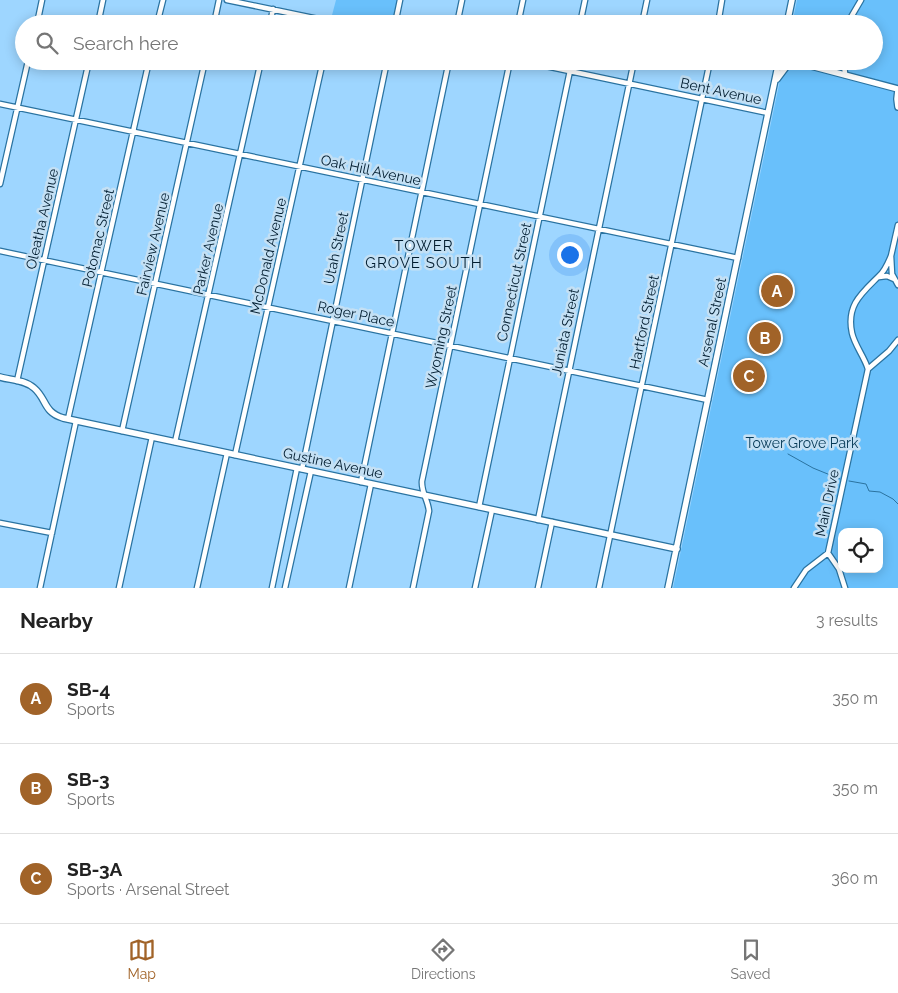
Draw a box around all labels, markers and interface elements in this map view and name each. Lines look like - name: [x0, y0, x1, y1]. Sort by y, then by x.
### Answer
- search box: [15, 15, 883, 70]
- icon: search: [33, 29, 61, 57]
- text: Search here: [73, 32, 179, 54]
- street label: Bent Avenue: [679, 75, 763, 107]
- street label: Oak Hill Avenue: [319, 152, 423, 188]
- street label: Oleatha Avenue: [23, 167, 61, 271]
- street label: Potomac Street: [79, 187, 117, 289]
- street label: Fairview Avenue: [133, 191, 173, 297]
- street label: McDonald Avenue: [247, 196, 289, 316]
- street label: Parker Avenue: [190, 202, 226, 296]
- street label: Utah Street: [321, 210, 352, 286]
- street label: Connecticut Street: [494, 221, 534, 343]
- district label: TOWER GROVE SOUTH: [365, 237, 483, 272]
- your location: [557, 242, 583, 268]
- pin: A: [761, 272, 793, 310]
- street label: Hartford Street: [626, 273, 662, 371]
- street label: Arsenal Street: [695, 276, 729, 368]
- street label: Wyoming Street: [422, 284, 460, 390]
- street label: Juniata Street: [548, 287, 582, 377]
- street label: Roger Place: [316, 298, 396, 330]
- pin: B: [749, 319, 781, 357]
- pin: C: [733, 357, 765, 395]
- park label: Tower Grove Park: [746, 435, 859, 451]
- street label: Gustine Avenue: [282, 445, 384, 481]
- street label: Main Drive: [812, 468, 842, 538]
- map controls: [838, 528, 883, 573]
- button: locate: [838, 528, 883, 573]
- text: Nearby: [20, 608, 93, 633]
- text: 3 results: [816, 611, 878, 630]
- text: SB-4: [67, 678, 110, 700]
- text: A: [31, 689, 41, 708]
- text: 350 m: [832, 689, 878, 708]
- text: Sports: [67, 700, 115, 719]
- text: SB-3: [67, 768, 110, 790]
- text: B: [31, 779, 41, 798]
- text: 350 m: [832, 779, 878, 798]
- text: Sports: [67, 790, 115, 809]
- text: SB-3A: [67, 858, 122, 880]
- text: C: [31, 869, 41, 888]
- text: 360 m: [831, 869, 878, 888]
- text: Sports · Arsenal Street: [67, 880, 229, 899]
- tab: Map: [127, 936, 156, 982]
- tab: Directions: [411, 936, 476, 982]
- tab: Saved: [730, 936, 771, 982]

